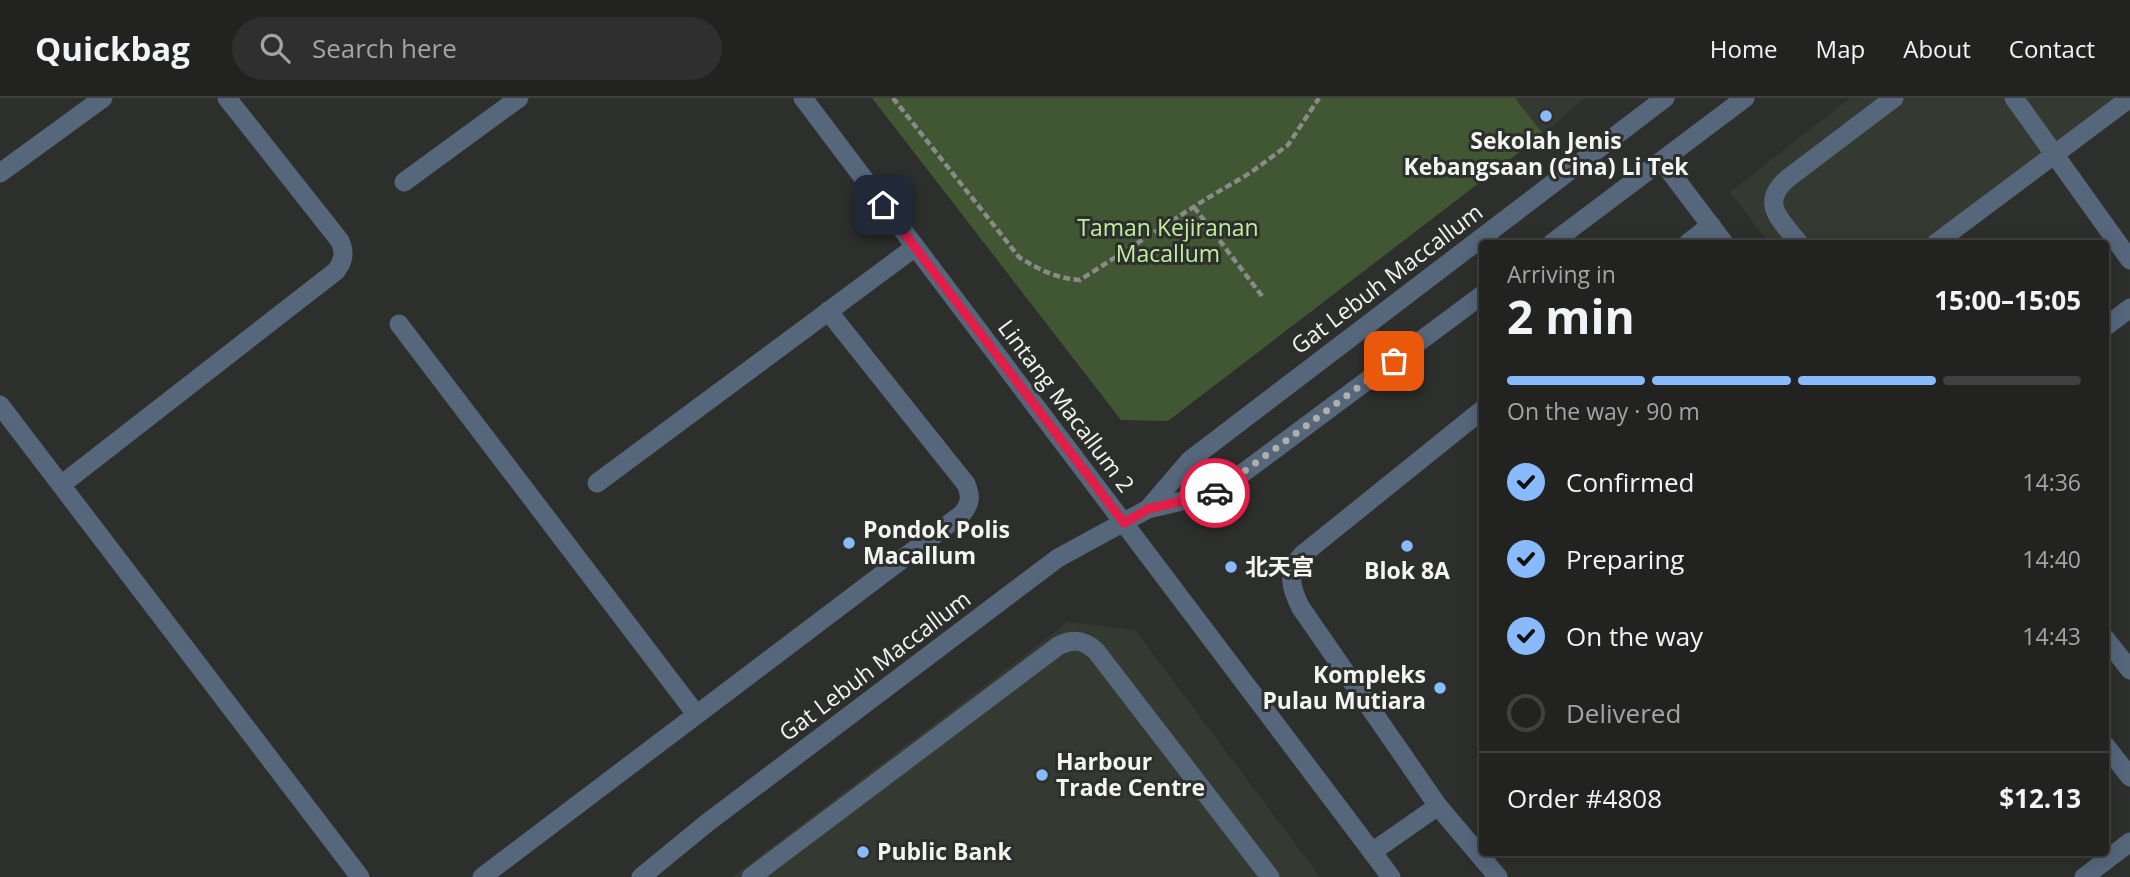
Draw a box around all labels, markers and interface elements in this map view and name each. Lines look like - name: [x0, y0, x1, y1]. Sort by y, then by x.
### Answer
- search box: [232, 17, 722, 80]
- text: Quickbag: [35, 26, 190, 71]
- icon: search: [256, 29, 294, 67]
- text: Search here: [312, 30, 457, 66]
- text: Home: [1710, 32, 1778, 65]
- text: Map: [1816, 32, 1865, 65]
- text: About: [1903, 32, 1971, 65]
- text: Contact: [2009, 32, 2095, 65]
- marker: Sekolah Jenis Kebangsaan (Cina) Li Tek: [1538, 108, 1554, 124]
- place label: Sekolah Jenis Kebangsaan (Cina) Li Tek: [1403, 124, 1689, 182]
- pin: [853, 175, 913, 235]
- icon: home: [864, 186, 902, 224]
- street label: Gat Lebuh Maccallum: [1284, 196, 1489, 361]
- park label: Taman Kejiranan Macallum: [1077, 211, 1259, 269]
- text: Arriving in: [1507, 258, 1616, 290]
- text: 15:00–15:05: [1934, 282, 2081, 318]
- text: 2 min: [1507, 285, 1635, 347]
- street label: Lintang Macallum 2: [991, 312, 1142, 498]
- pin: [1364, 331, 1424, 391]
- icon: bag: [1375, 342, 1413, 380]
- text: On the way · 90 m: [1507, 395, 1700, 427]
- courier: [1180, 458, 1250, 528]
- icon: check: [1507, 463, 1545, 501]
- text: Confirmed: [1566, 464, 1694, 500]
- text: 14:36: [2022, 466, 2081, 498]
- icon: car: [1196, 474, 1234, 512]
- place label: Pondok Polis Macallum: [863, 513, 1010, 571]
- marker: Pondok Polis Macallum: [841, 535, 857, 551]
- marker: Blok 8A: [1399, 538, 1415, 554]
- icon: check: [1507, 540, 1545, 578]
- text: Preparing: [1566, 541, 1684, 577]
- text: 14:40: [2022, 543, 2081, 575]
- place label: 北天宫: [1245, 550, 1314, 582]
- place label: Blok 8A: [1364, 554, 1450, 586]
- marker: 北天宫: [1223, 559, 1239, 575]
- street label: Gat Lebuh Maccallum: [772, 583, 977, 748]
- icon: check: [1507, 617, 1545, 655]
- text: On the way: [1566, 618, 1703, 654]
- text: 14:43: [2022, 620, 2081, 652]
- place label: Kompleks Pulau Mutiara: [1262, 658, 1426, 716]
- marker: Kompleks Pulau Mutiara: [1432, 680, 1448, 696]
- text: Delivered: [1566, 695, 1681, 731]
- place label: Harbour Trade Centre: [1056, 745, 1205, 803]
- marker: Harbour Trade Centre: [1034, 767, 1050, 783]
- text: Order #4808: [1507, 780, 1662, 816]
- text: $12.13: [1999, 780, 2081, 816]
- place label: Public Bank: [877, 835, 1012, 867]
- marker: Public Bank: [855, 844, 871, 860]

